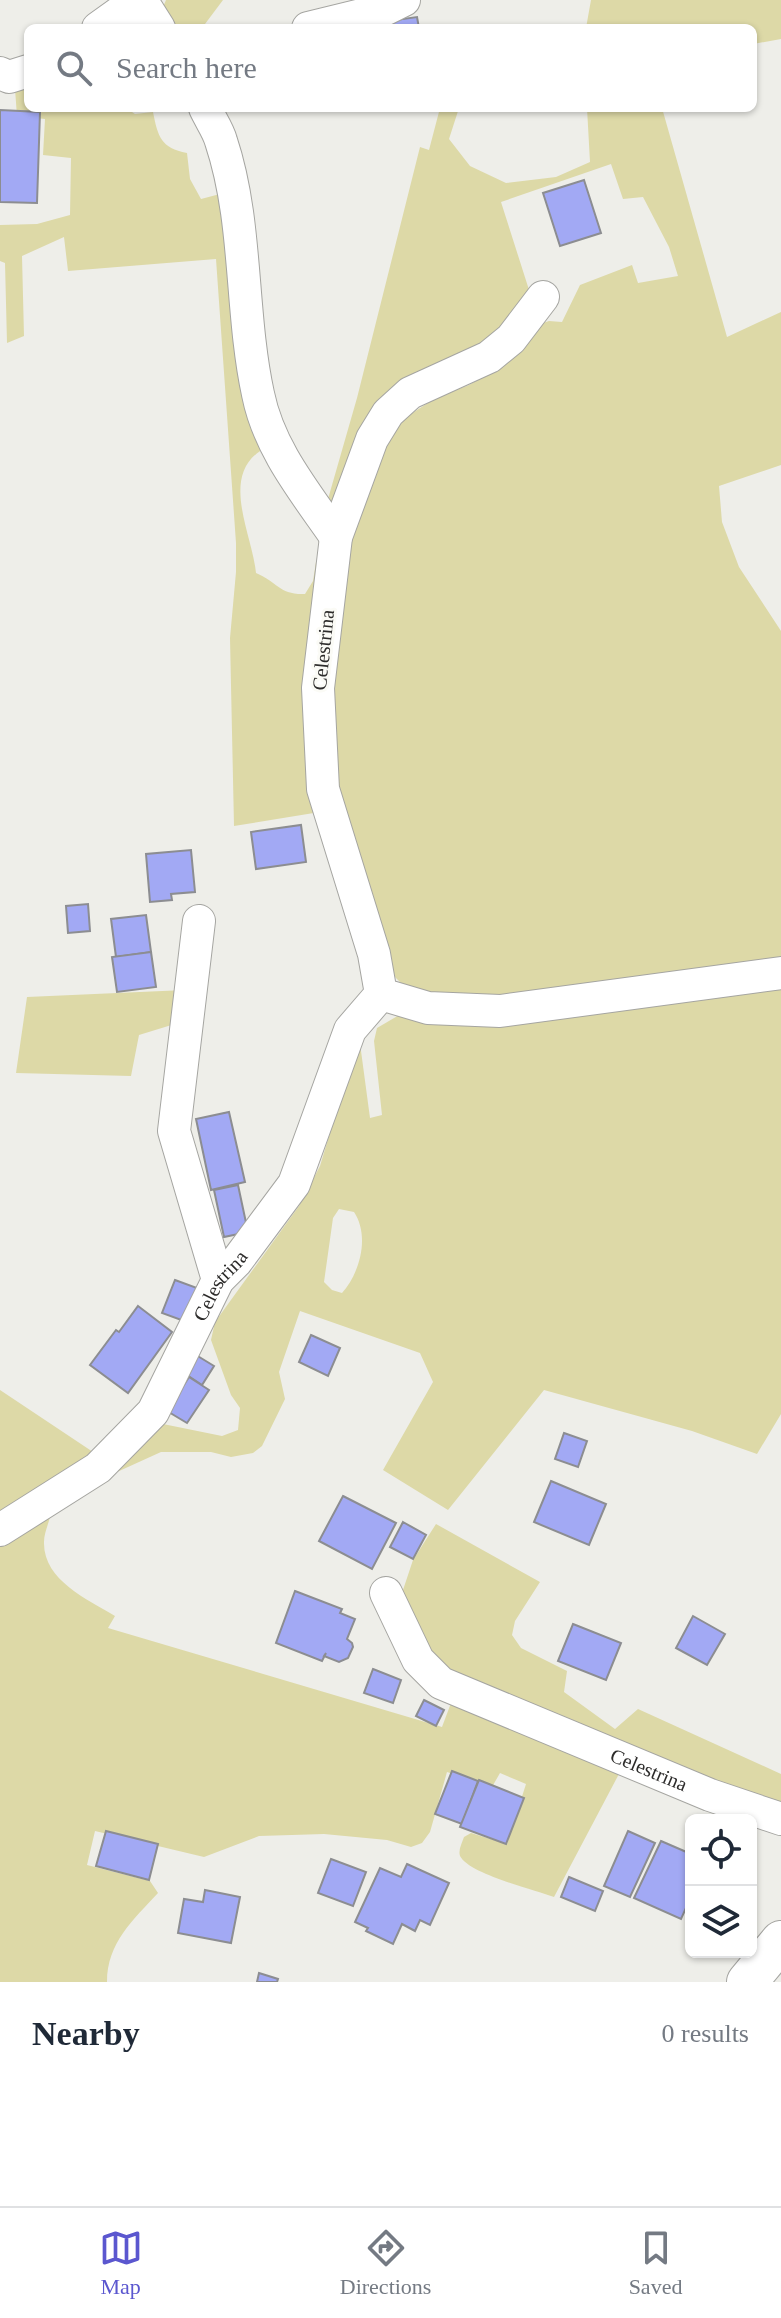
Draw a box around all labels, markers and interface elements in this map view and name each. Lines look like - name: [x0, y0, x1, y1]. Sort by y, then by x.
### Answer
- search box: [24, 24, 757, 112]
- icon: search: [52, 46, 96, 90]
- text: Search here: [116, 51, 257, 84]
- street label: Celestrina: [308, 608, 338, 691]
- street label: Celestrina: [189, 1246, 252, 1324]
- street label: Celestrina: [607, 1744, 691, 1795]
- map controls: [685, 1814, 757, 1958]
- button: locate: [685, 1814, 757, 1886]
- button: layers: [685, 1886, 757, 1958]
- text: Nearby: [32, 2015, 140, 2052]
- text: 0 results: [662, 2019, 749, 2048]
- tab: Map: [99, 2226, 143, 2300]
- tab: Directions: [340, 2226, 431, 2300]
- tab: Saved: [629, 2226, 682, 2300]

